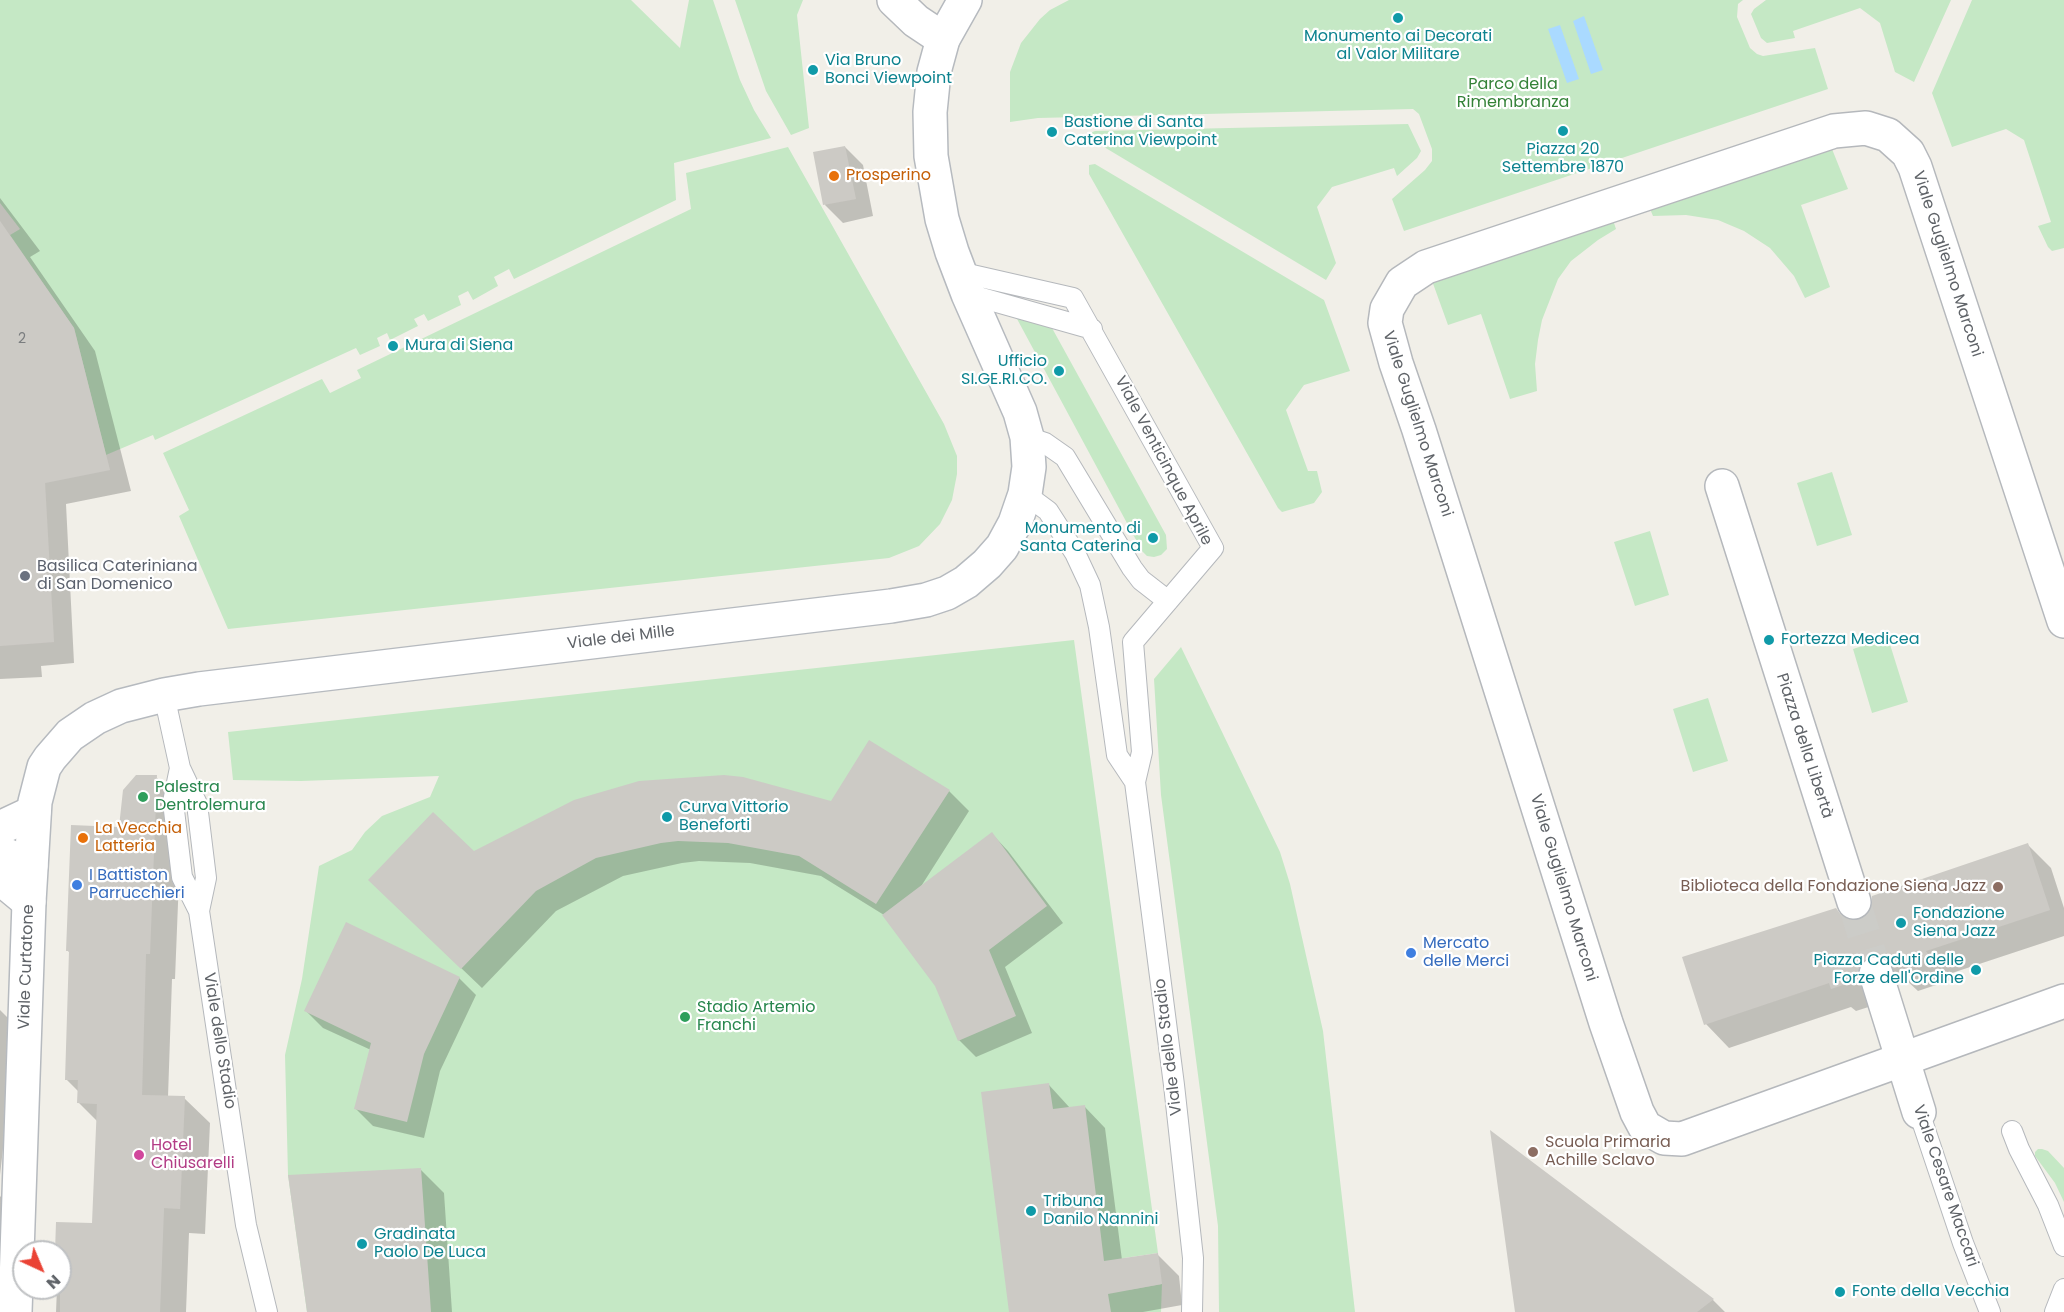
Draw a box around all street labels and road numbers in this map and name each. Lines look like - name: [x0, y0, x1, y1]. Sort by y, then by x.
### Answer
- street label: Viale Guglielmo Marconi: [1908, 168, 1986, 360]
- street label: Viale Guglielmo Marconi: [1378, 328, 1456, 520]
- street label: Viale Venticinque Aprile: [1110, 373, 1216, 549]
- street label: Viale dei Mille: [566, 622, 676, 654]
- street label: Piazza della Libertà: [1771, 671, 1837, 821]
- street label: Viale Guglielmo Marconi: [1525, 792, 1601, 984]
- street label: Viale Curtatone: [15, 904, 39, 1030]
- street label: Viale dello Stadio: [199, 971, 239, 1111]
- street label: Viale dello Stadio: [1151, 977, 1187, 1117]
- street label: Viale Cesare Maccari: [1908, 1102, 1982, 1270]

